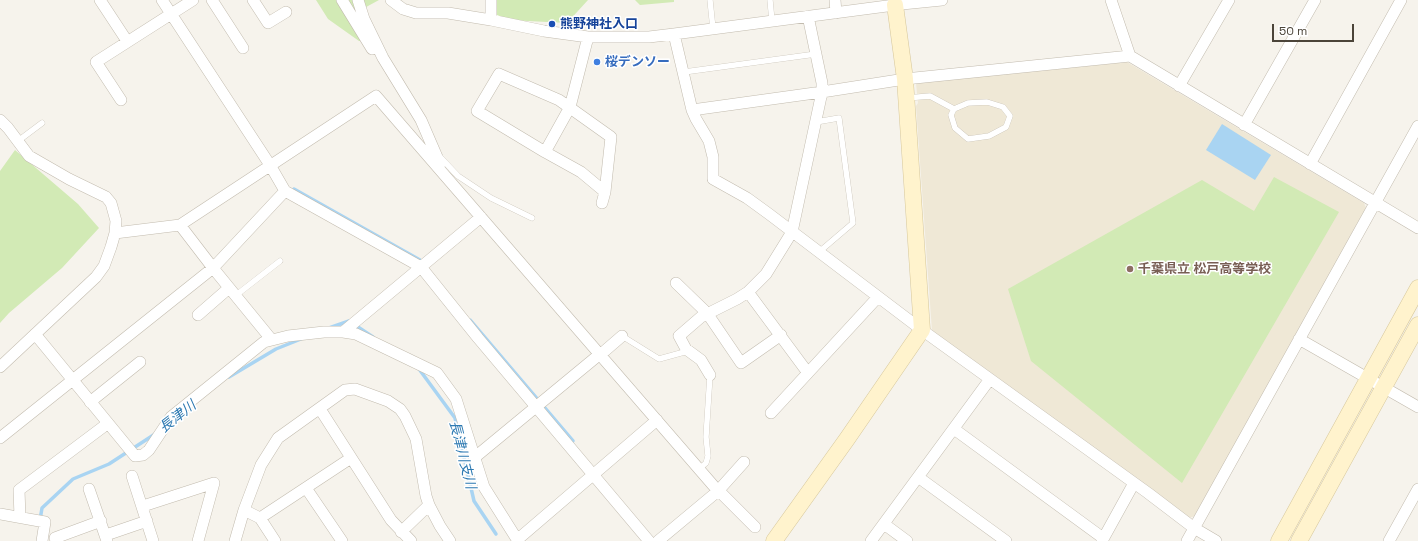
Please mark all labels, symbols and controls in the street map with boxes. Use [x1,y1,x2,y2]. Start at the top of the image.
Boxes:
place label: 熊野神社入口 [560,16,638,32]
scale bar [1274,16,1356,42]
marker: 熊野神社入口 [547,19,557,29]
text: 50 m [1279,23,1307,39]
place label: 桜デンソー [605,54,670,70]
marker: 桜デンソー [592,57,602,67]
place label: 千葉県立 松戸高等学校 [1138,261,1271,277]
marker: 千葉県立 松戸高等学校 [1125,264,1135,274]
water label: 長津川 [156,397,200,437]
water label: 長津川支川 [445,419,479,491]

